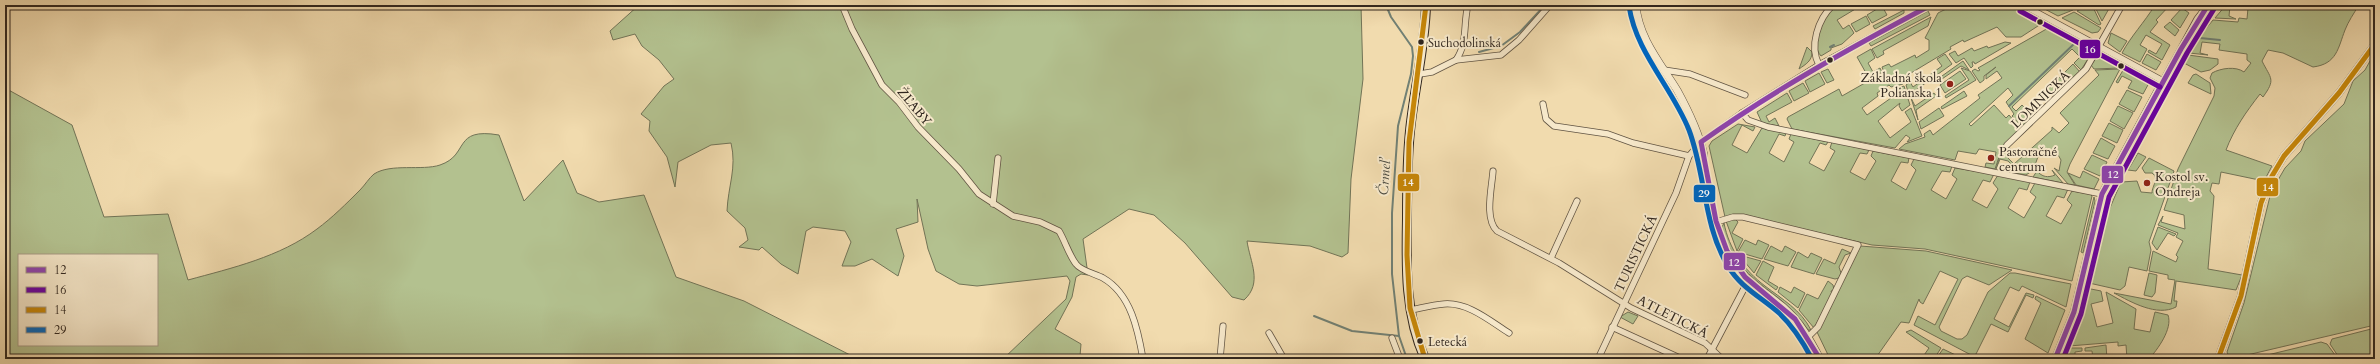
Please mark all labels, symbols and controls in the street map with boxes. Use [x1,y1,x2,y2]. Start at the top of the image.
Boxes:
unlabelled marker [2035,17,2045,27]
place label: Suchodolinská [1428,35,1502,51]
marker: Suchodolinská [1416,37,1426,47]
line badge: 16 [2079,39,2101,59]
text: 16 [2084,42,2096,57]
unlabelled marker [1825,55,1835,65]
unlabelled marker [2116,61,2126,71]
street label: LOMNICKÁ [2007,66,2075,132]
place label: Základná škola Polianska 1 [1861,69,1942,102]
marker: Základná škola Polianska 1 [1945,79,1955,89]
street label: ŽĽABY [893,84,936,130]
place label: Pastoračné centrum [1999,143,2057,176]
marker: Pastoračné centrum [1986,153,1996,163]
water label: Črmeľ [1374,156,1395,196]
line badge: 12 [2101,165,2124,184]
text: 12 [2107,167,2119,182]
place label: Kostol sv. Ondreja [2155,168,2208,201]
line badge: 14 [1397,173,1420,192]
text: 14 [1402,175,1414,190]
line badge: 14 [2256,177,2279,197]
marker: Kostol sv. Ondreja [2142,178,2152,188]
text: 14 [2262,180,2274,195]
line badge: 29 [1693,184,1716,203]
text: 29 [1698,186,1710,201]
street label: TURISTICKÁ [1610,211,1662,295]
line badge: 12 [1723,252,1746,271]
legend [18,254,158,346]
text: 12 [1728,255,1740,270]
text: 12 [54,262,66,278]
text: 16 [54,282,66,298]
street label: ATLETICKÁ [1634,291,1712,343]
text: 14 [54,302,66,318]
text: 29 [54,322,66,338]
place label: Letecká [1428,334,1468,350]
marker: Letecká [1415,336,1425,346]

